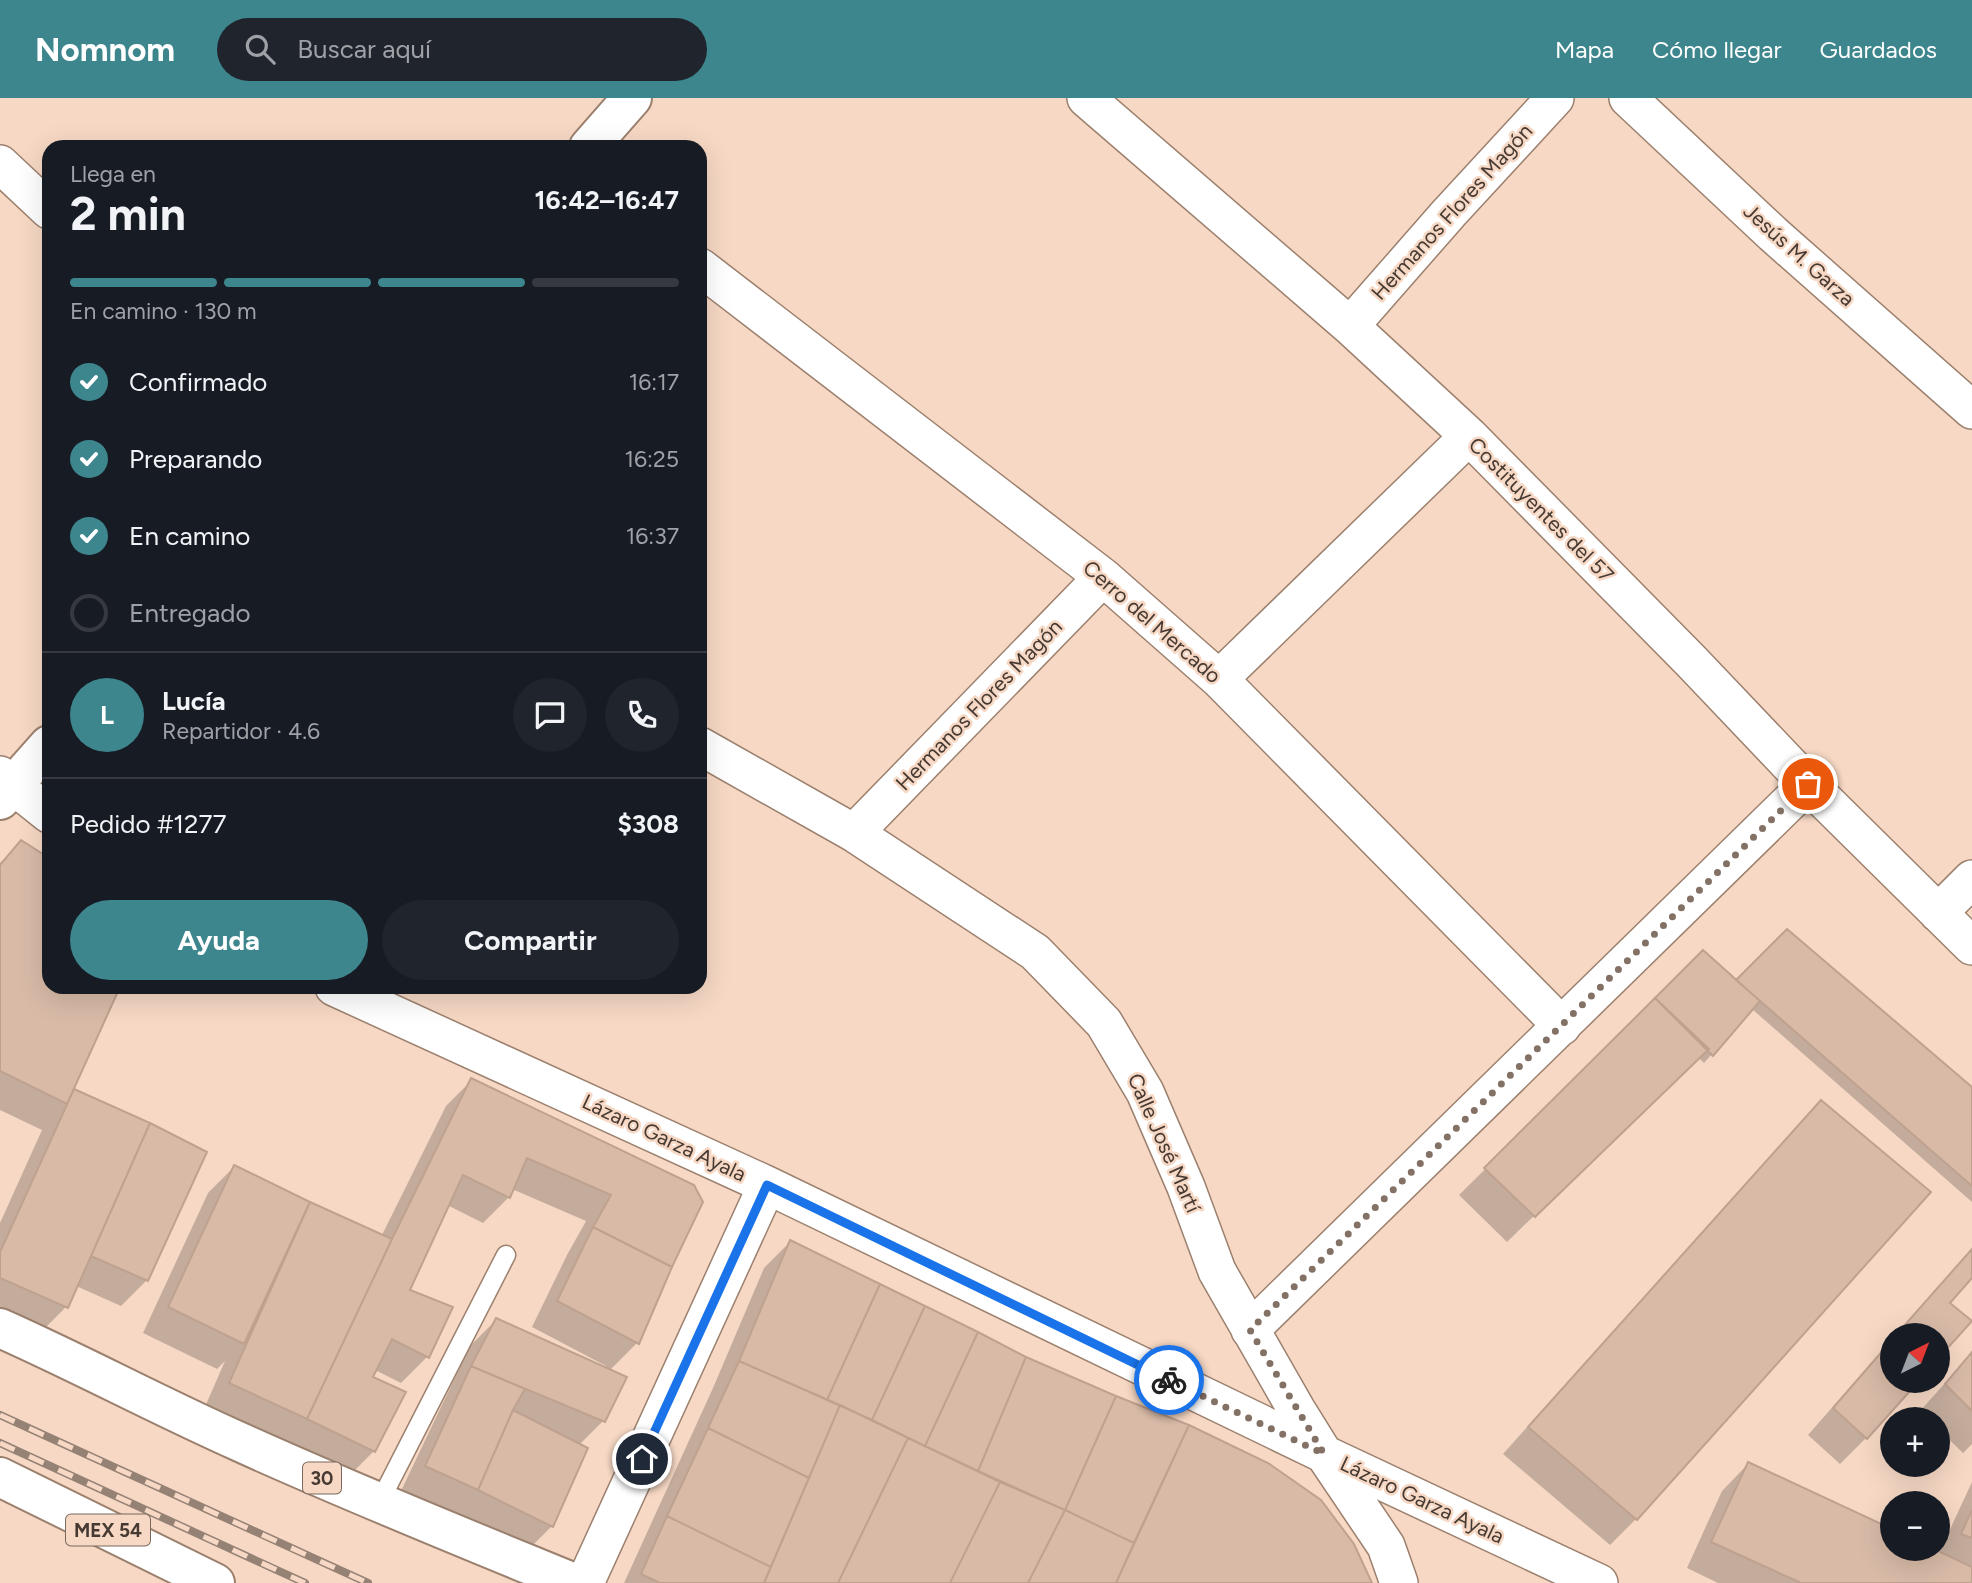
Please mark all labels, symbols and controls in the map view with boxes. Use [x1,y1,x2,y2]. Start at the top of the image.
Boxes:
search box [217,18,707,81]
text: Nomnom [35,30,175,69]
icon: search [241,30,279,68]
text: Buscar aquí [297,33,431,65]
text: Mapa [1555,35,1614,64]
text: Cómo llegar [1652,35,1782,64]
text: Guardados [1820,35,1937,64]
street label: Hermanos Flores Magón [1366,118,1537,305]
text: Llega en [70,160,156,188]
text: 16:42–16:47 [535,184,679,216]
text: 2 min [70,186,186,242]
street label: Jesús M. Garza [1739,198,1860,311]
text: En camino · 130 m [70,297,257,325]
icon: check [70,363,108,401]
text: Confirmado [129,366,267,398]
text: 16:17 [629,368,679,396]
street label: Costituyentes del 57 [1464,432,1619,587]
icon: check [70,440,108,478]
text: Preparando [129,443,262,475]
text: 16:25 [625,445,679,473]
icon: check [70,517,108,555]
text: En camino [129,520,250,552]
text: 16:37 [626,522,679,550]
street label: Cerro del Mercado [1078,555,1226,688]
text: Entregado [129,597,251,629]
street label: Hermanos Flores Magón [890,614,1067,795]
button: chat [513,678,587,752]
button: phone [605,678,679,752]
text: Lucía [162,685,226,717]
text: L [100,699,114,731]
text: Repartidor · 4.6 [162,717,320,745]
pin [1778,754,1838,814]
icon: bag [1789,765,1827,803]
text: Pedido #1277 [70,808,227,840]
text: $308 [617,808,679,840]
button: Ayuda [70,900,368,980]
button: Compartir [382,900,679,980]
street label: Calle José Martí [1123,1069,1207,1217]
street label: Lázaro Garza Ayala [578,1089,750,1186]
north arrow [1880,1323,1950,1393]
map controls [1880,1323,1950,1561]
courier [1134,1345,1204,1415]
icon: bike [1150,1361,1188,1399]
button: + [1880,1407,1950,1477]
pin [612,1429,672,1489]
icon: home [623,1440,661,1478]
street label: Lázaro Garza Ayala [1336,1451,1508,1548]
road number: 30 [303,1462,341,1494]
button: − [1880,1491,1950,1561]
road number: MEX 54 [66,1514,150,1546]

